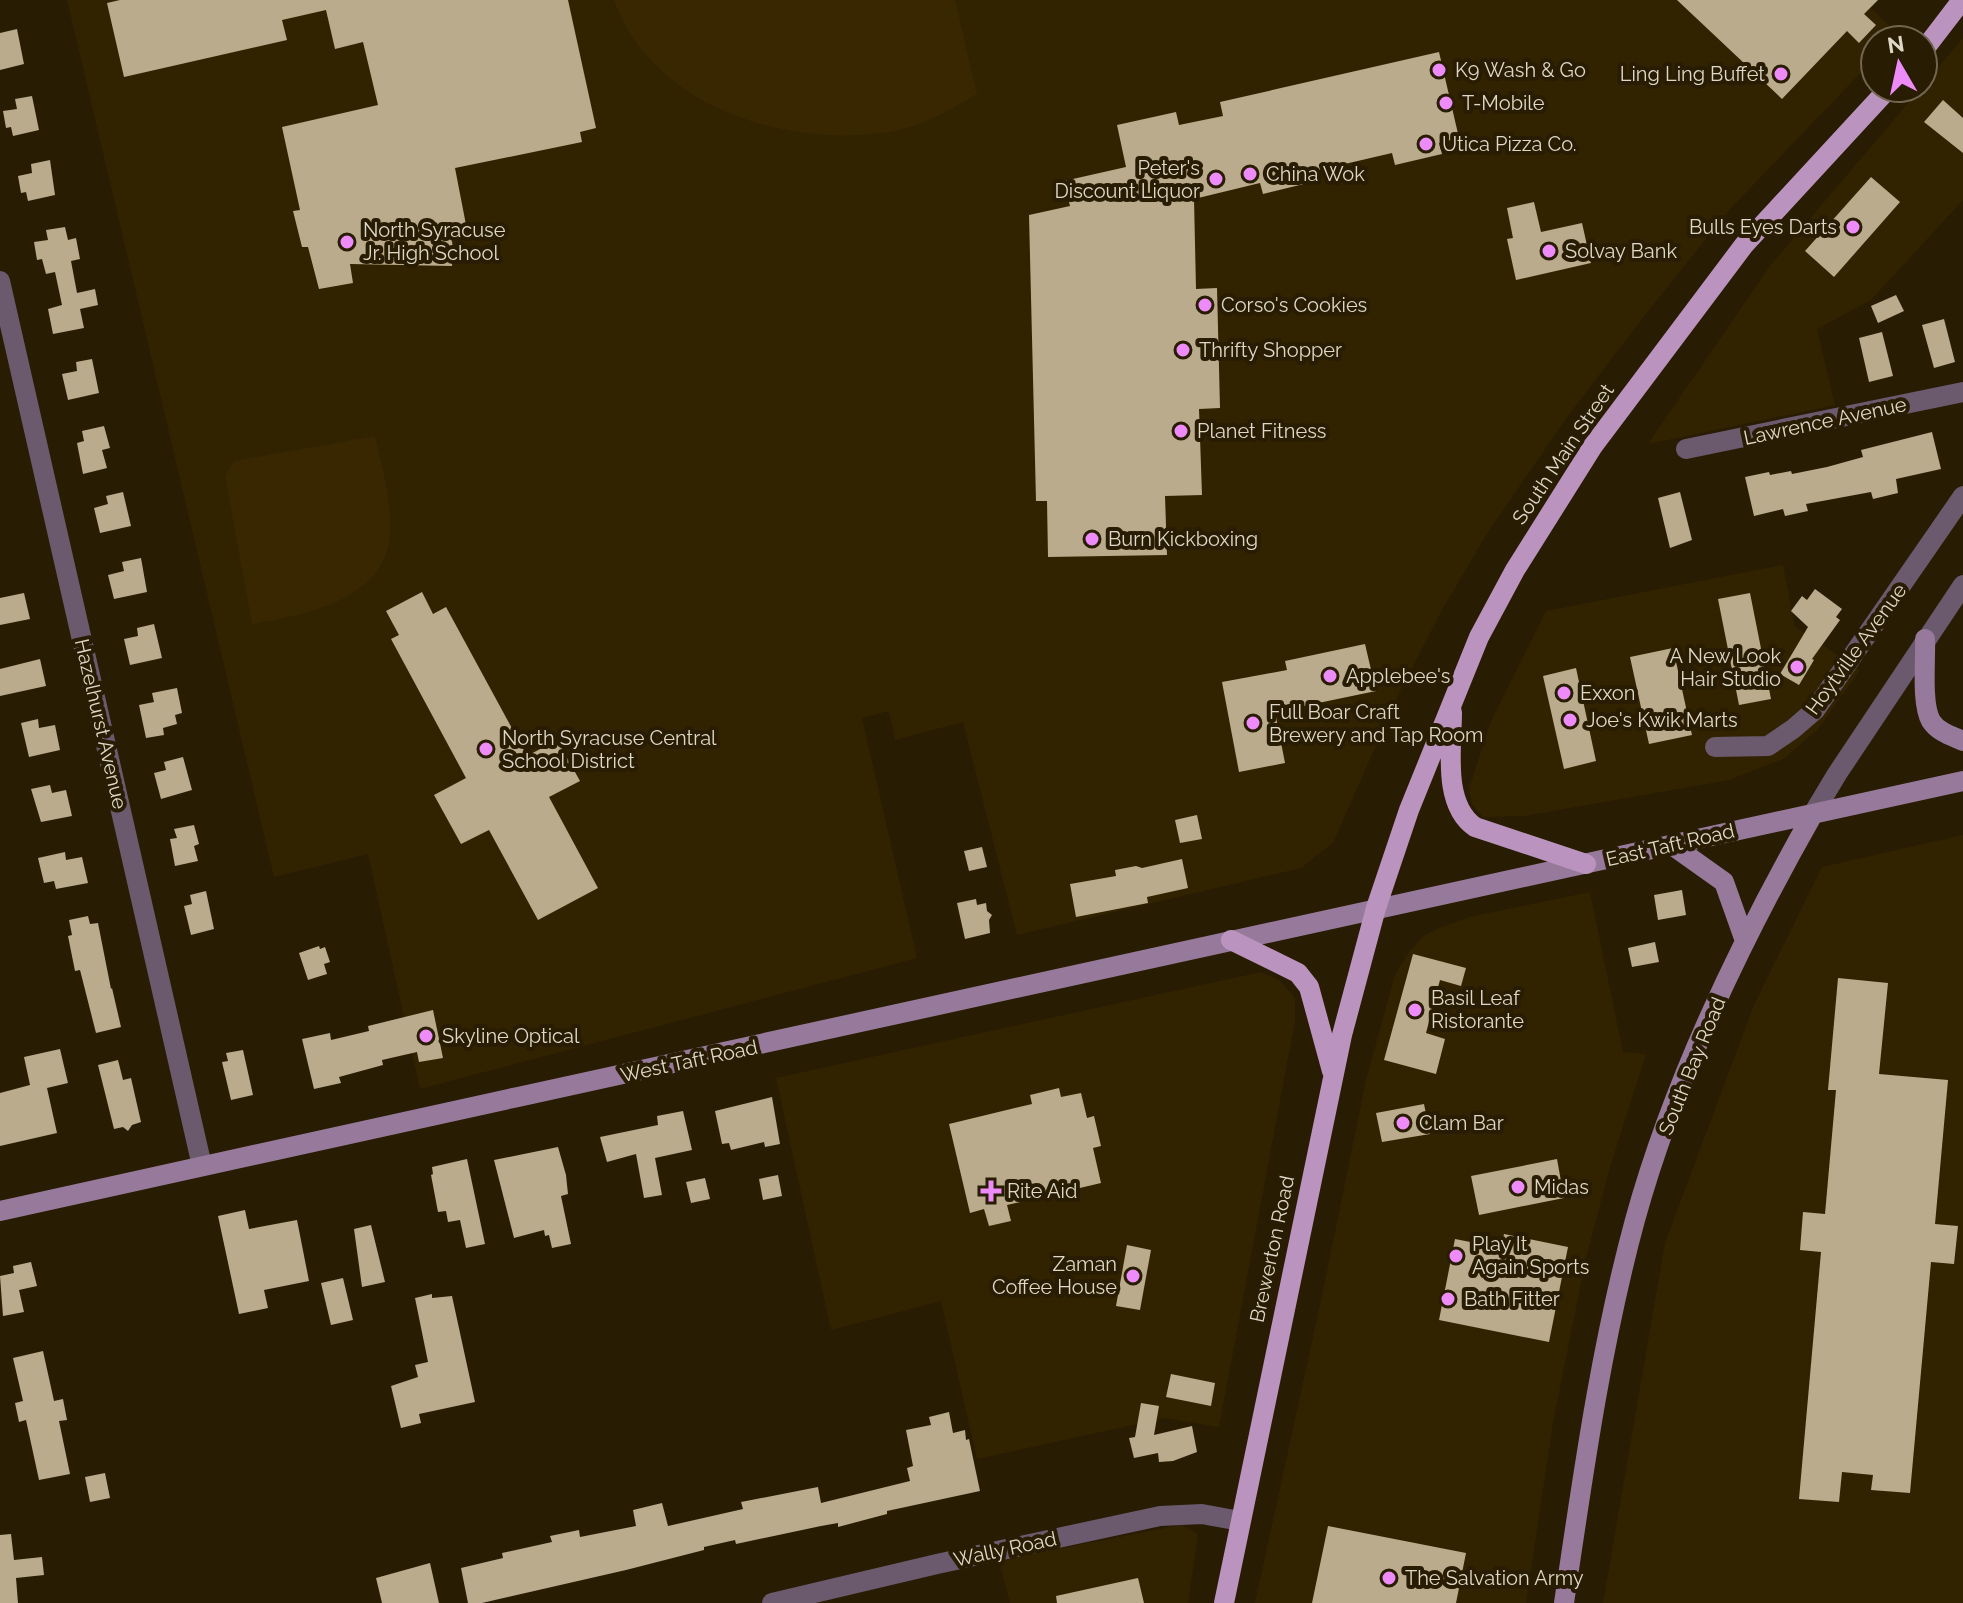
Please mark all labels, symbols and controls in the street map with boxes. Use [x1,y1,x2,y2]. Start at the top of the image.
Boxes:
north arrow [1859,24,1939,104]
text: N [1886,30,1906,58]
place label: K9 Wash & Go [1455,58,1586,82]
marker: K9 Wash & Go [1430,61,1448,79]
place label: Ling Ling Buffet [1620,62,1765,86]
marker: Ling Ling Buffet [1772,65,1790,83]
place label: T-Mobile [1462,91,1545,115]
marker: T-Mobile [1437,94,1455,112]
place label: Utica Pizza Co. [1442,132,1577,156]
marker: Utica Pizza Co. [1417,135,1435,153]
place label: Peter's Discount Liquor [1055,156,1200,203]
place label: China Wok [1266,162,1365,186]
marker: China Wok [1241,165,1259,183]
marker: Peter's Discount Liquor [1207,170,1225,188]
place label: Bulls Eyes Darts [1689,215,1837,239]
place label: North Syracuse Jr. High School [363,218,506,265]
marker: Bulls Eyes Darts [1844,218,1862,236]
marker: North Syracuse Jr. High School [338,233,356,251]
place label: Solvay Bank [1565,239,1677,263]
marker: Solvay Bank [1540,242,1558,260]
place label: Corso's Cookies [1221,293,1367,317]
marker: Corso's Cookies [1196,296,1214,314]
place label: Thrifty Shopper [1199,338,1342,362]
marker: Thrifty Shopper [1174,341,1192,359]
street label: South Main Street [1507,379,1619,529]
street label: Lawrence Avenue [1741,392,1909,450]
place label: Planet Fitness [1197,419,1326,443]
marker: Planet Fitness [1172,422,1190,440]
place label: Burn Kickboxing [1108,527,1258,551]
marker: Burn Kickboxing [1083,530,1101,548]
street label: Hoytville Avenue [1800,579,1912,719]
street label: Hazelhurst Avenue [70,637,132,812]
place label: A New Look Hair Studio [1670,644,1781,691]
marker: A New Look Hair Studio [1788,658,1806,676]
place label: Applebee's [1346,664,1450,688]
marker: Applebee's [1321,667,1339,685]
place label: Exxon [1580,681,1635,705]
marker: Exxon [1555,684,1573,702]
place label: Full Boar Craft Brewery and Tap Room [1269,700,1483,747]
place label: Joe's Kwik Marts [1586,708,1738,732]
marker: Joe's Kwik Marts [1561,711,1579,729]
marker: Full Boar Craft Brewery and Tap Room [1244,714,1262,732]
place label: North Syracuse Central School District [502,726,717,773]
marker: North Syracuse Central School District [477,740,495,758]
street label: East Taft Road [1603,819,1737,871]
place label: Basil Leaf Ristorante [1431,986,1524,1033]
street label: South Bay Road [1653,994,1731,1138]
marker: Basil Leaf Ristorante [1406,1001,1424,1019]
place label: Skyline Optical [442,1024,580,1048]
marker: Skyline Optical [417,1027,435,1045]
street label: West Taft Road [618,1035,760,1087]
place label: Clam Bar [1419,1111,1504,1135]
marker: Clam Bar [1394,1114,1412,1132]
street label: Brewerton Road [1245,1173,1299,1325]
place label: Midas [1534,1175,1589,1199]
marker: Midas [1509,1178,1527,1196]
place label: Rite Aid [1007,1179,1077,1203]
marker: Rite Aid [982,1182,1000,1200]
place label: Play It Again Sports [1472,1232,1589,1279]
marker: Play It Again Sports [1447,1247,1465,1265]
place label: Zaman Coffee House [992,1252,1117,1299]
marker: Zaman Coffee House [1124,1267,1142,1285]
place label: Bath Fitter [1464,1287,1560,1311]
marker: Bath Fitter [1439,1290,1457,1308]
street label: Wally Road [951,1526,1059,1572]
place label: The Salvation Army [1405,1566,1584,1590]
marker: The Salvation Army [1380,1569,1398,1587]

